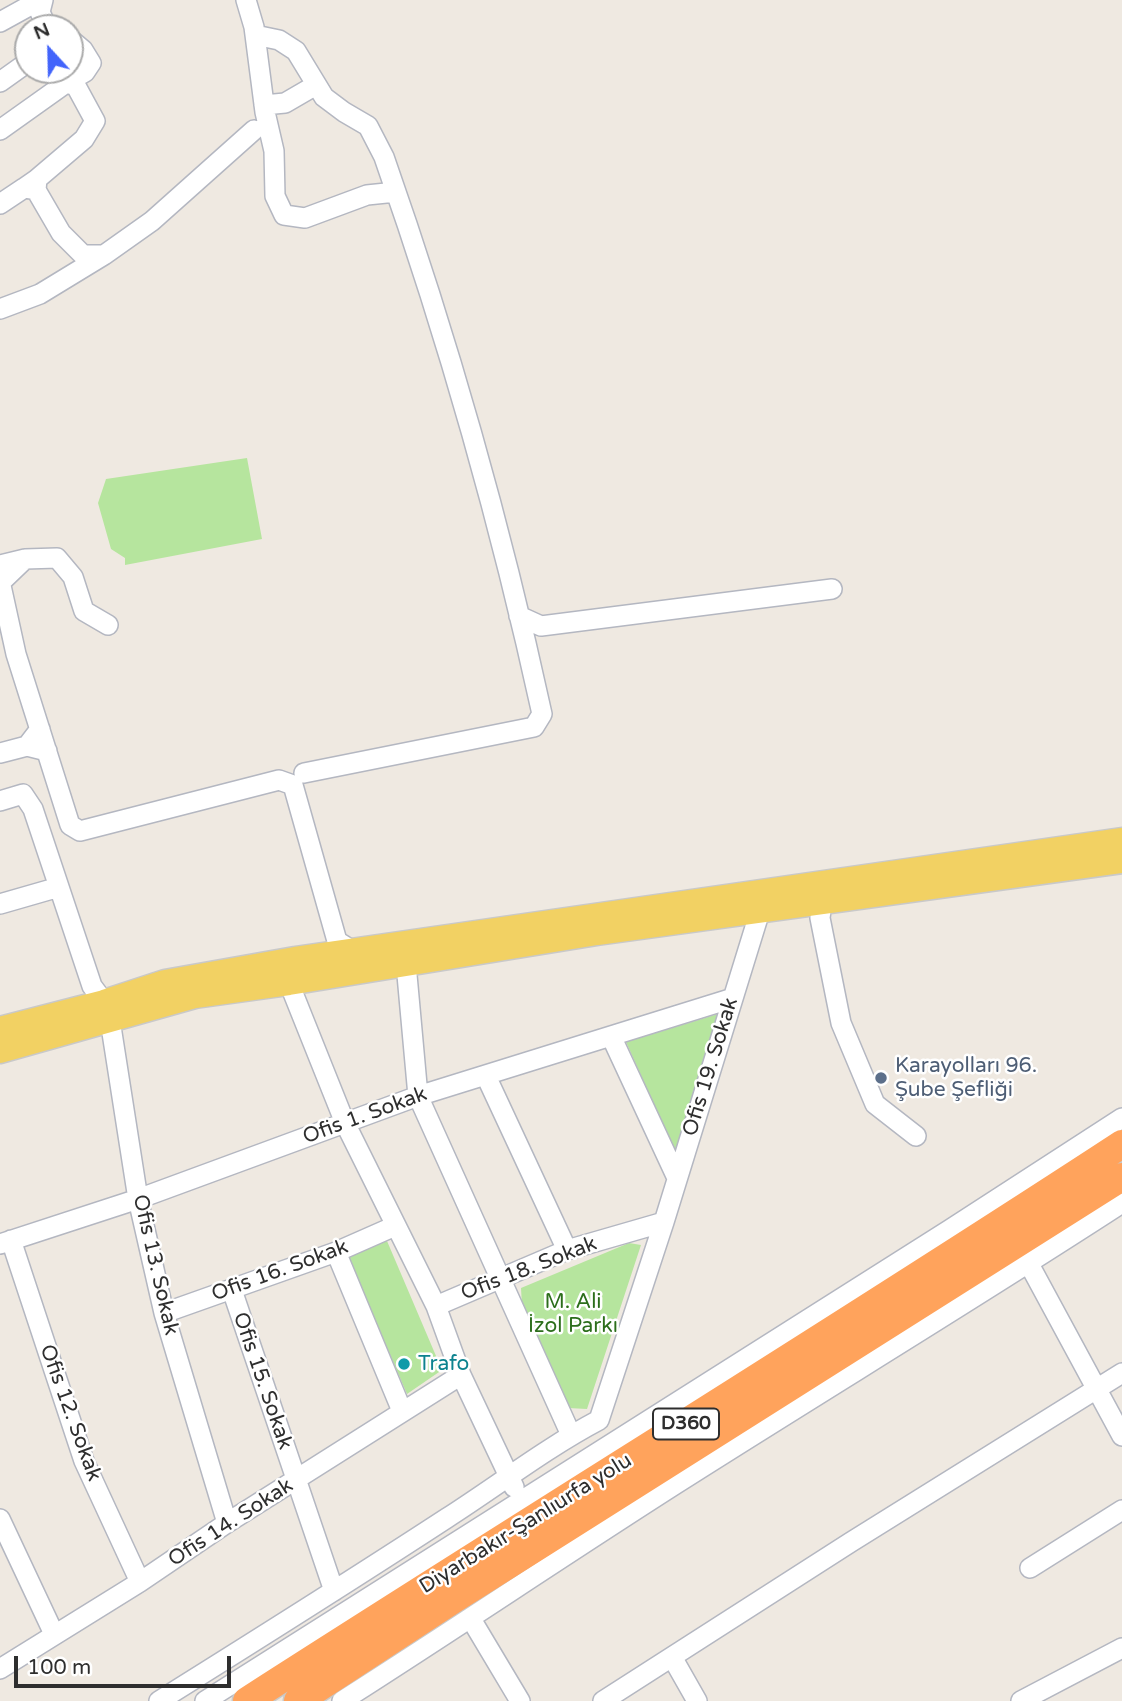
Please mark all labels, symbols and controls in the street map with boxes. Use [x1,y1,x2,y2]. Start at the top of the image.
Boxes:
north arrow [14,14,84,84]
text: N [31,18,53,44]
street label: Ofis 19. Sokak [678,995,744,1139]
place label: Karayolları 96. Şube Şefliği [895,1053,1037,1103]
marker: Karayolları 96. Şube Şefliği [873,1070,889,1086]
street label: Ofis 1. Sokak [299,1082,431,1150]
street label: Ofis 13. Sokak [127,1192,183,1338]
street label: Ofis 18. Sokak [458,1232,600,1306]
street label: Ofis 16. Sokak [208,1235,352,1307]
park label: M. Ali İzol Parkı [528,1289,618,1339]
street label: Ofis 15. Sokak [227,1309,297,1453]
street label: Ofis 12. Sokak [34,1341,106,1485]
place label: Trafo [418,1351,469,1377]
marker: Trafo [396,1356,412,1372]
road number: D360 [653,1408,719,1440]
street label: Diyarbakır-Şanlıurfa yolu [415,1448,637,1600]
street label: Ofis 14. Sokak [164,1473,298,1573]
scale bar [18,1642,234,1686]
text: 100 m [27,1655,91,1680]

